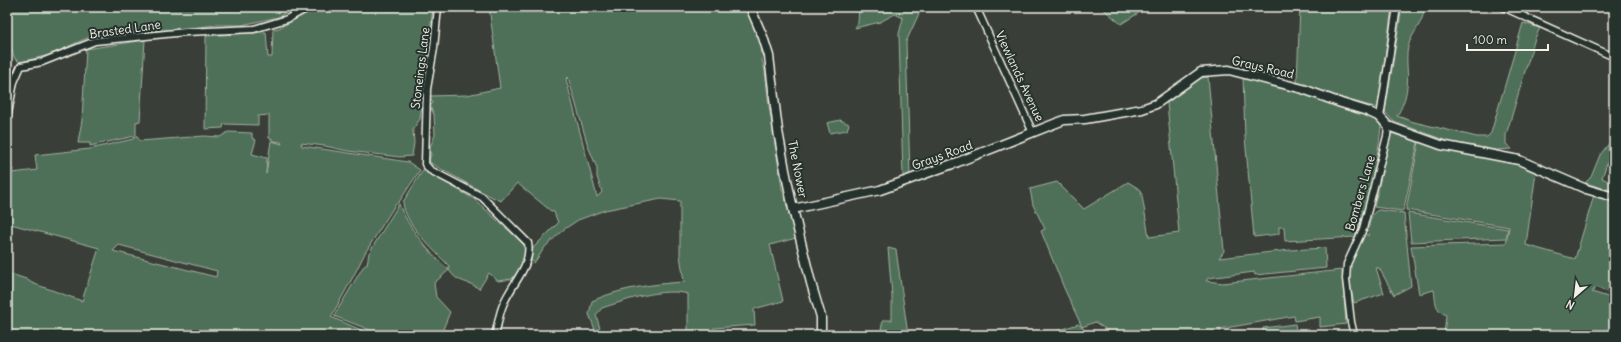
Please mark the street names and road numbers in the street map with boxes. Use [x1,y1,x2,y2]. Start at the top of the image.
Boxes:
street label: Brasted Lane [88,17,162,41]
street label: Stoneings Lane [408,26,432,110]
street label: Viewlands Avenue [992,28,1048,124]
street label: Grays Road [1230,53,1296,81]
street label: Grays Road [910,137,974,173]
street label: The Nower [785,139,811,199]
street label: Bombers Lane [1342,153,1378,233]

